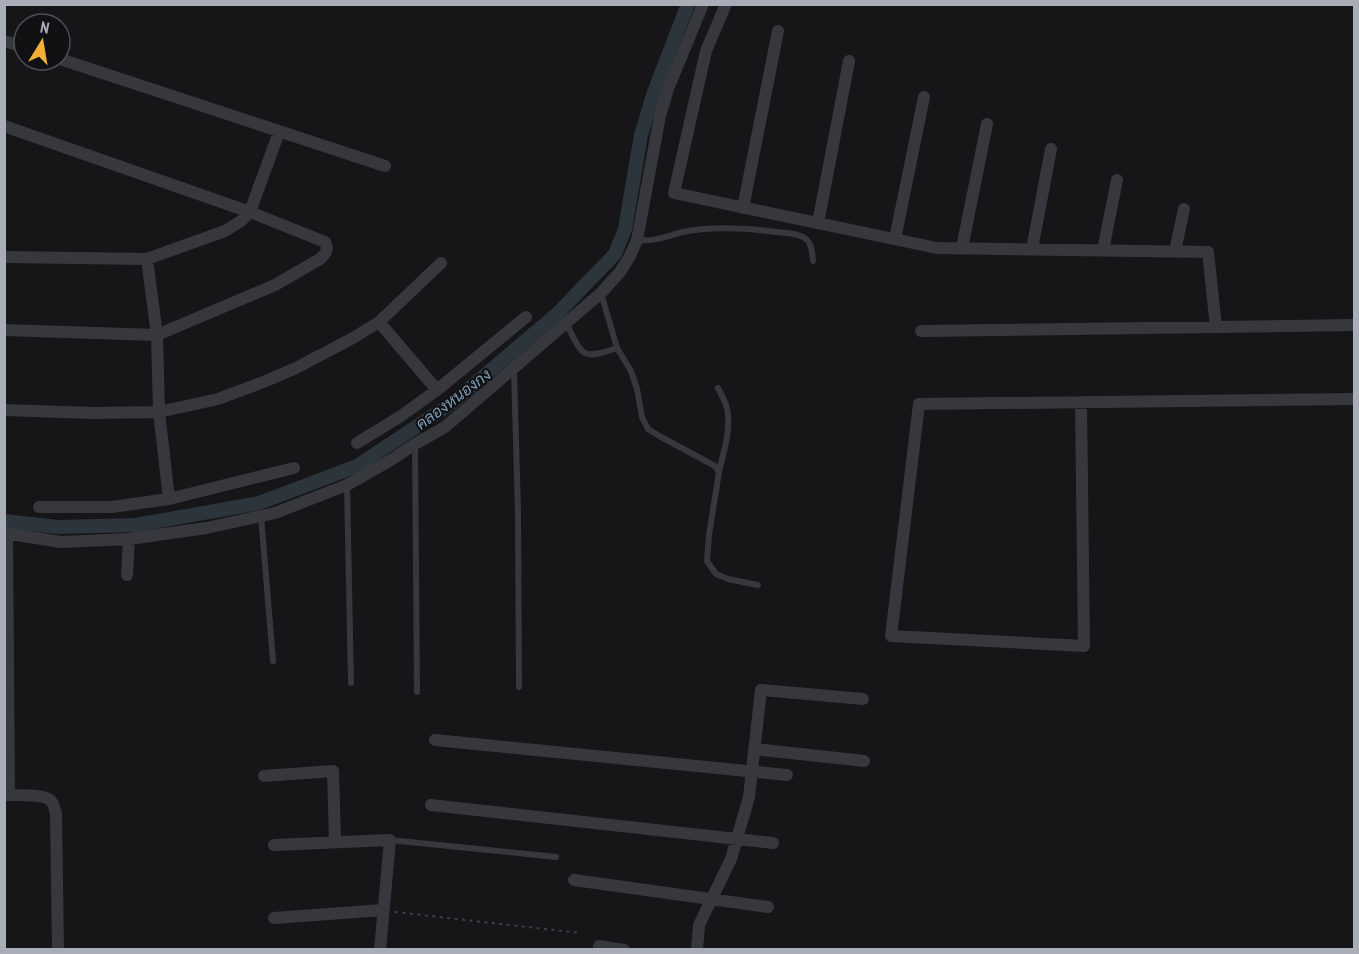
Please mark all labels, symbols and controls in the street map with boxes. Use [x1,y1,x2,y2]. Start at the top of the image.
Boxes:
north arrow [12,12,72,72]
text: N [39,17,51,38]
water label: คลองหนองกง [411,364,495,434]

